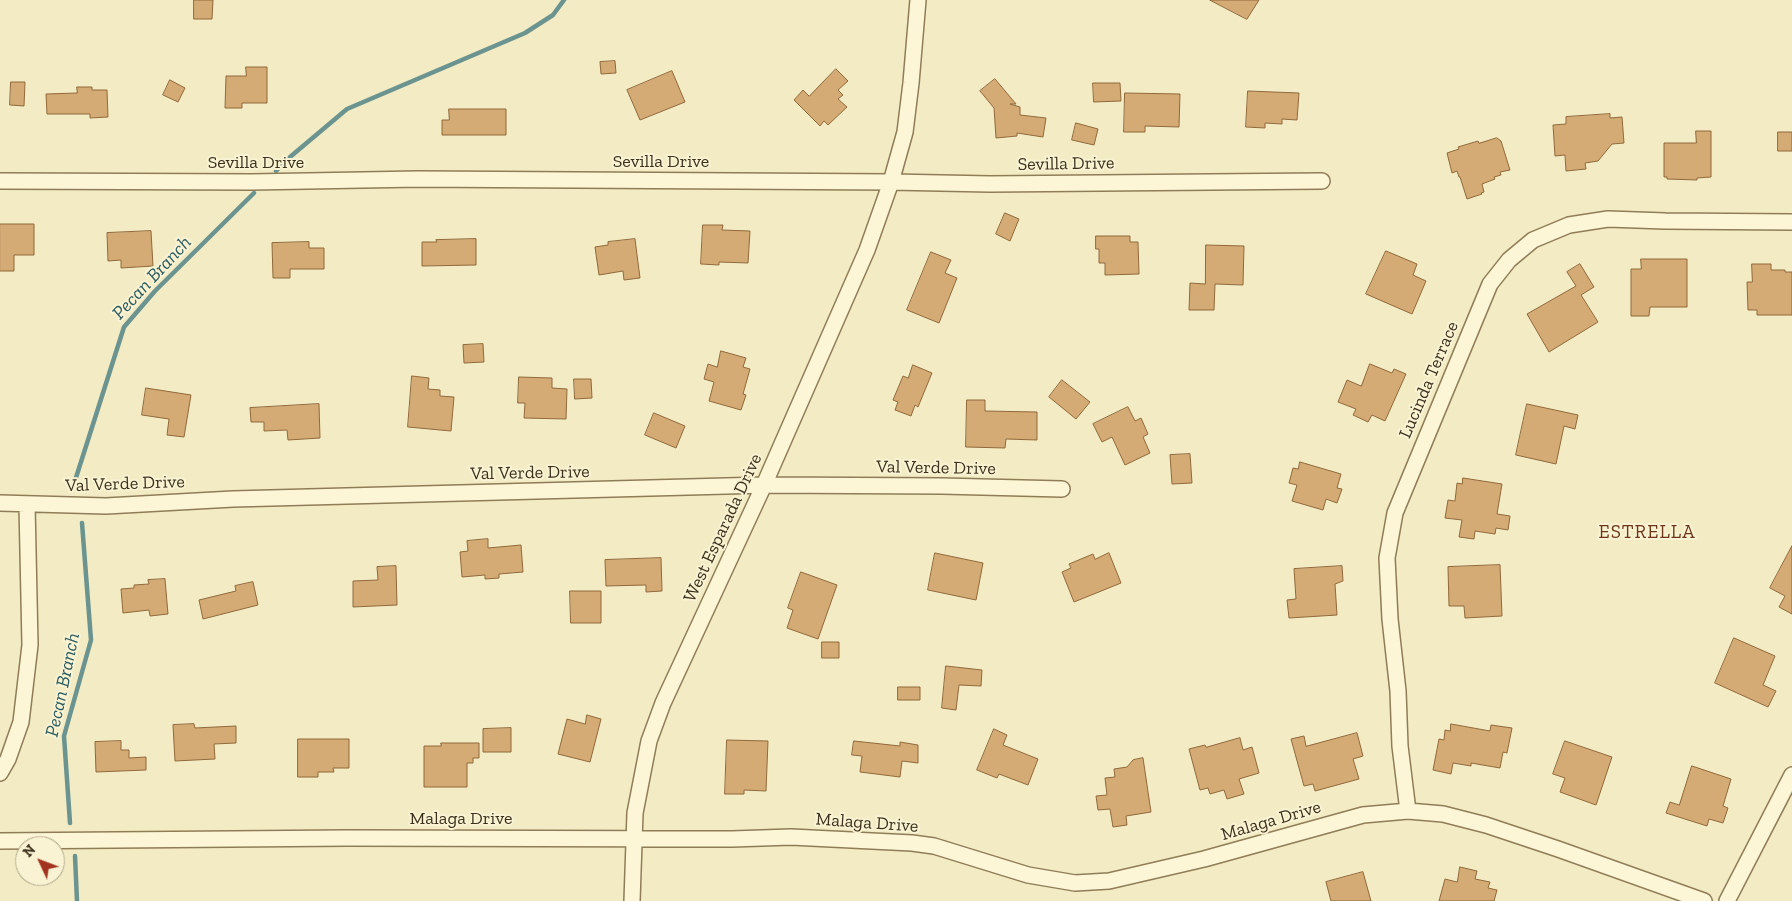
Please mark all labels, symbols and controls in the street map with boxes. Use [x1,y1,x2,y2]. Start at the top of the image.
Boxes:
street label: Sevilla Drive [613,151,709,173]
street label: Sevilla Drive [208,152,304,174]
street label: Sevilla Drive [1017,152,1115,176]
water label: Pecan Branch [108,232,196,324]
street label: Lucinda Terrace [1395,318,1463,442]
street label: West Esparada Drive [679,450,767,606]
street label: Val Verde Drive [876,456,996,480]
street label: Val Verde Drive [470,461,590,485]
street label: Val Verde Drive [65,471,185,497]
district label: ESTRELLA [1598,522,1696,544]
water label: Pecan Branch [41,631,85,739]
street label: Malaga Drive [1219,796,1323,846]
street label: Malaga Drive [410,808,512,830]
street label: Malaga Drive [815,809,919,837]
north arrow [15,836,65,886]
text: N [20,841,39,861]

